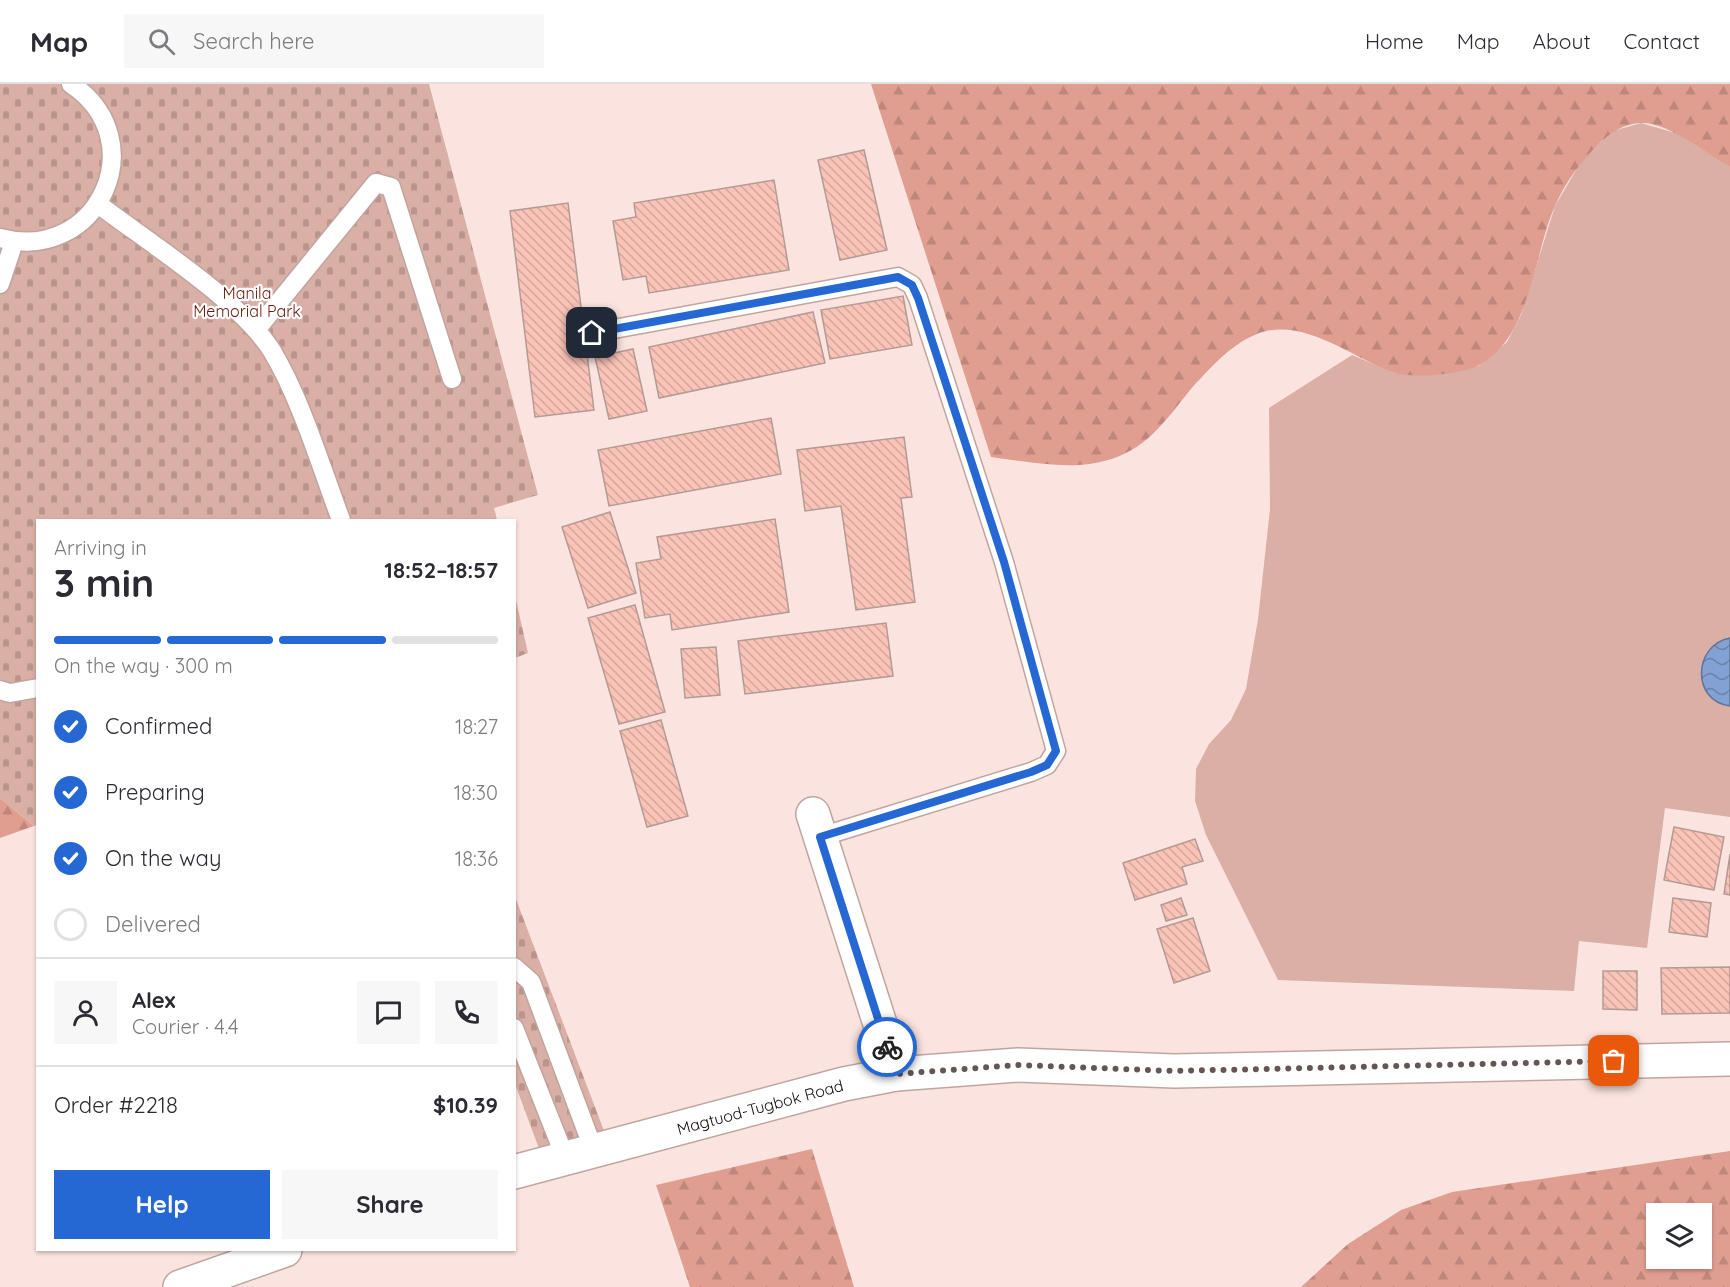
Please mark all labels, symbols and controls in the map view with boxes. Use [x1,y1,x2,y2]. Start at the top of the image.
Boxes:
search box [124,14,544,68]
text: Map [30,24,88,59]
icon: search [145,25,178,58]
text: Search here [193,27,315,55]
text: Home [1365,28,1424,54]
text: Map [1457,28,1500,54]
text: About [1533,28,1591,54]
text: Contact [1624,28,1700,54]
park label: Manila Memorial Park [193,283,301,321]
pin [566,307,617,358]
icon: home [575,316,608,349]
text: Arriving in [54,535,147,560]
text: 18:52–18:57 [384,556,498,584]
text: 3 min [54,558,154,607]
text: On the way · 300 m [54,653,233,678]
icon: check [54,710,87,743]
text: Confirmed [105,712,212,740]
text: 18:27 [455,714,498,739]
icon: check [54,776,87,809]
text: Preparing [105,778,205,806]
text: 18:30 [454,780,498,805]
icon: check [54,842,87,875]
text: On the way [105,844,221,872]
text: 18:36 [455,846,498,871]
text: Delivered [105,910,201,938]
button: person [54,981,117,1044]
button: chat [357,981,420,1044]
button: phone [435,981,498,1044]
text: Alex [132,986,175,1014]
text: Courier · 4.4 [132,1014,238,1039]
courier [857,1017,917,1077]
icon: bike [871,1031,904,1064]
pin [1588,1035,1639,1086]
icon: bag [1597,1044,1630,1077]
street label: Magtuod-Tugbok Road [674,1075,846,1139]
text: Order #2218 [54,1091,178,1119]
text: $10.39 [433,1091,498,1119]
button: Help [54,1170,270,1239]
button: Share [282,1170,498,1239]
map controls [1646,1203,1712,1269]
button: layers [1646,1203,1712,1269]

